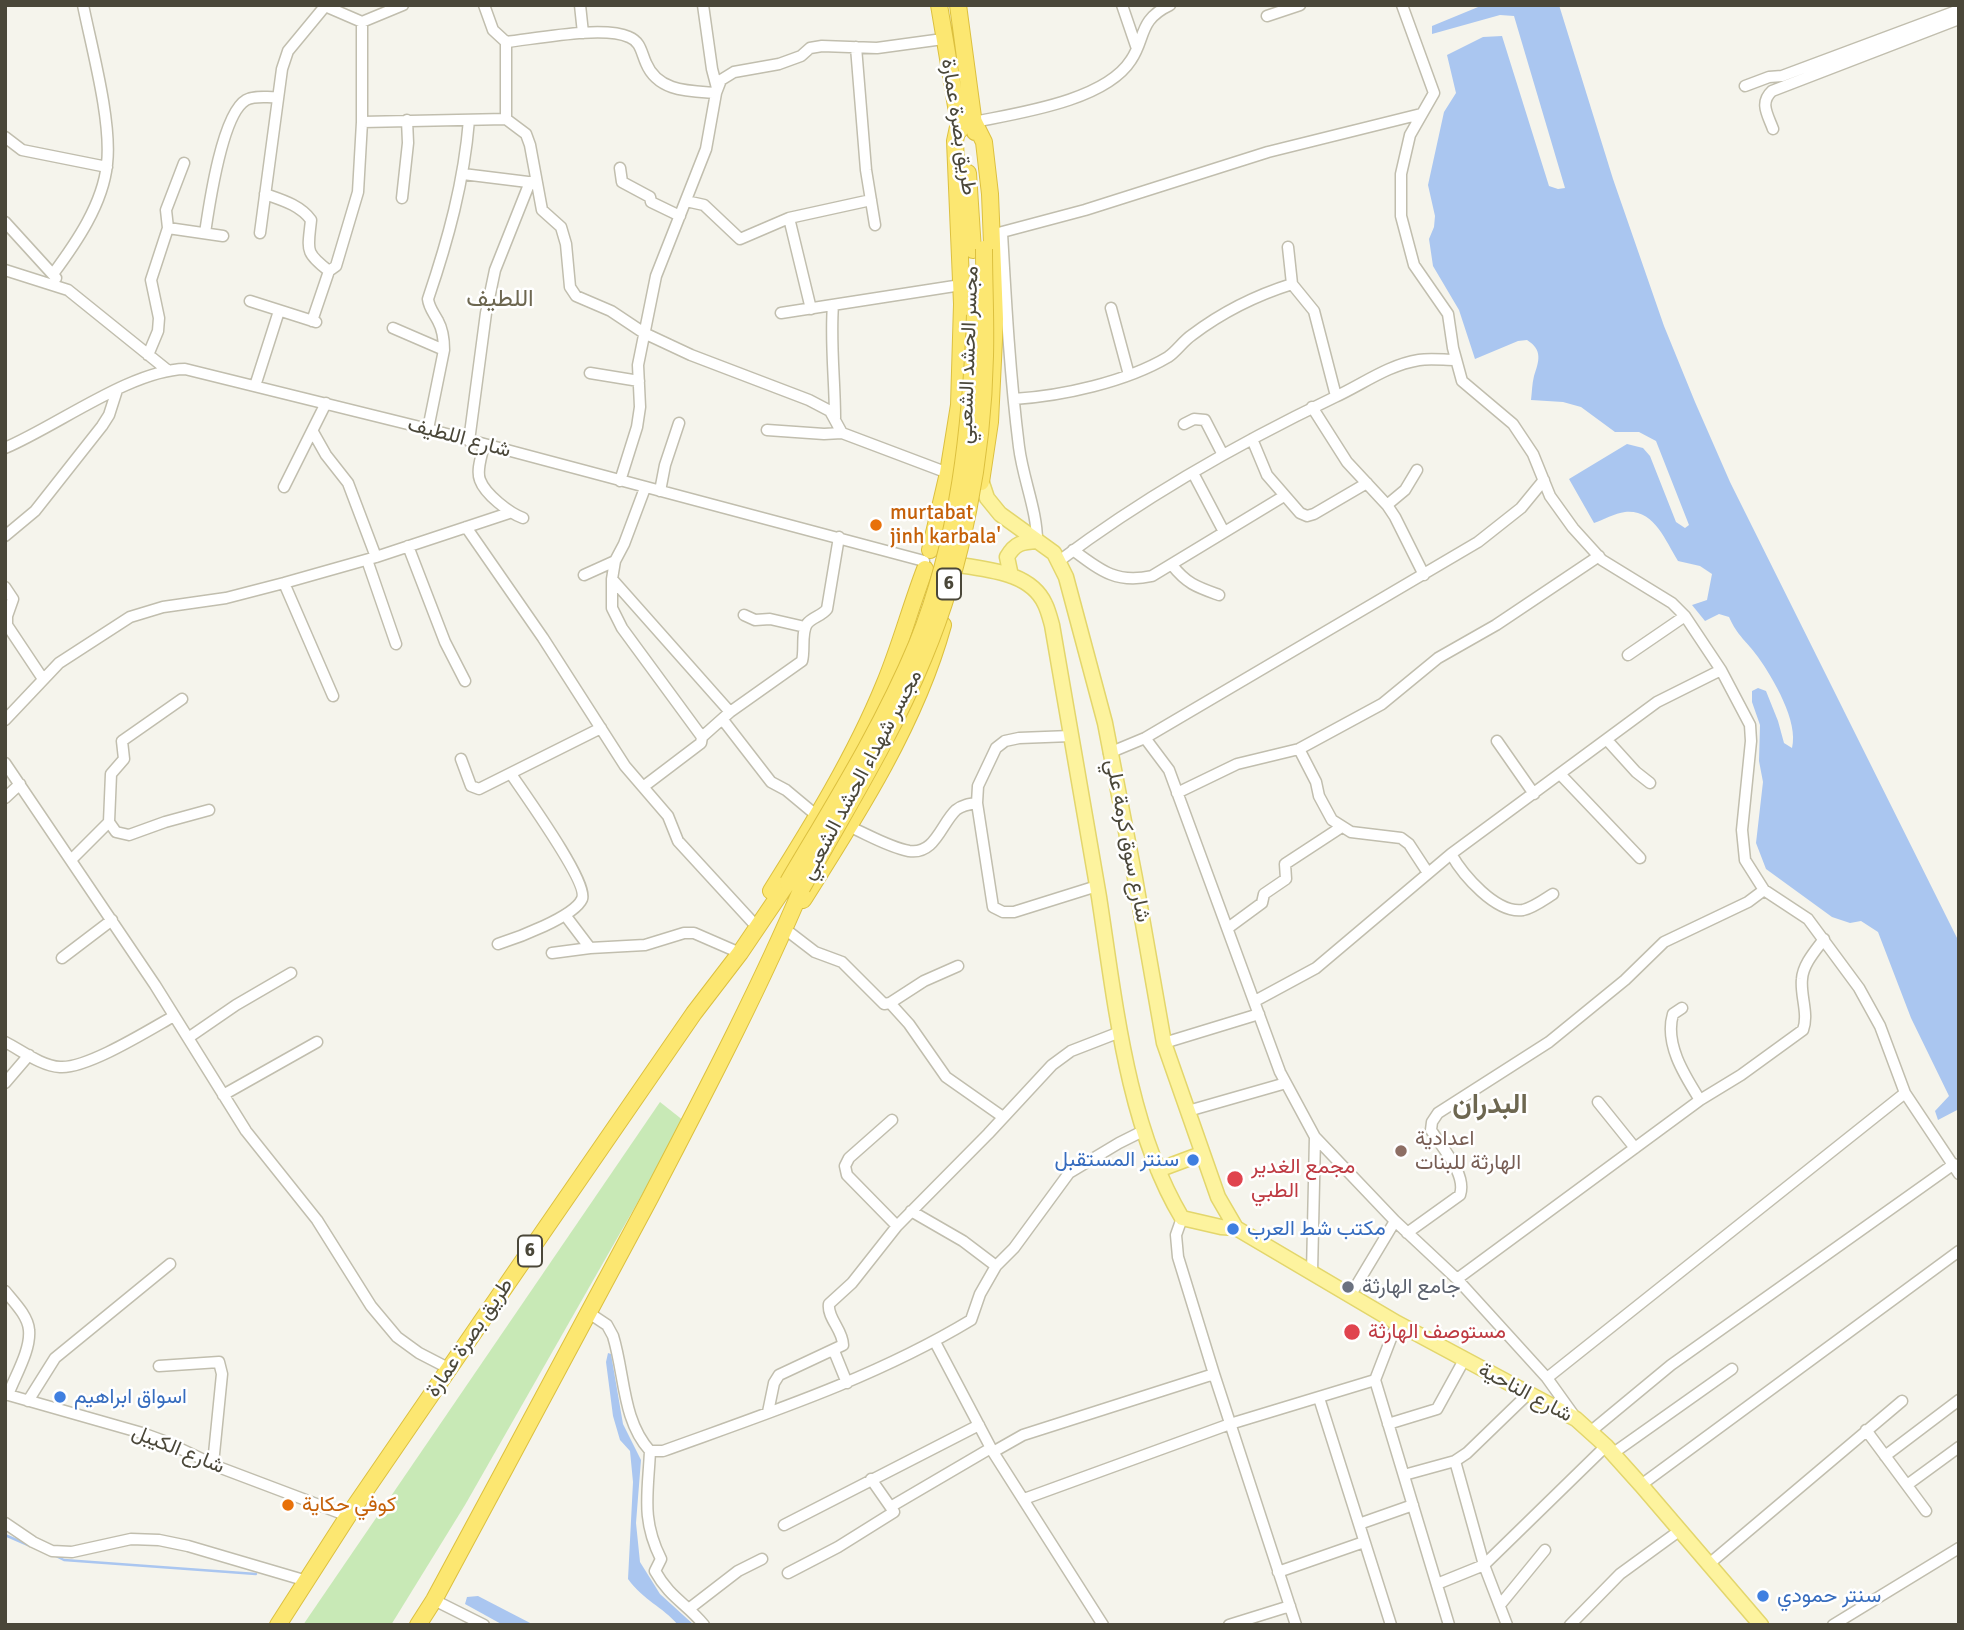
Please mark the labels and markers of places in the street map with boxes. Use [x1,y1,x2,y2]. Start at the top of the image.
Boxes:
place label: murtabat jinh karbala' [890,500,1001,550]
marker: murtabat jinh karbala' [868,517,884,533]
place label: اعدادية الهارثة للبنات [1415,1126,1521,1176]
marker: اعدادية الهارثة للبنات [1393,1143,1409,1159]
place label: سنتر المستقبل [1055,1147,1179,1173]
marker: سنتر المستقبل [1185,1152,1201,1168]
place label: مجمع الغدير الطبي [1251,1154,1355,1204]
marker: مجمع الغدير الطبي [1225,1169,1245,1189]
place label: مكتب شط العرب [1247,1216,1386,1242]
marker: مكتب شط العرب [1225,1221,1241,1237]
place label: جامع الهارثة [1362,1274,1460,1300]
marker: جامع الهارثة [1340,1279,1356,1295]
place label: مستوصف الهارثة [1368,1319,1506,1345]
marker: مستوصف الهارثة [1342,1322,1362,1342]
place label: اسواق ابراهيم [74,1384,187,1410]
marker: اسواق ابراهيم [52,1389,68,1405]
place label: كوفي حكاية [302,1492,396,1518]
marker: كوفي حكاية [280,1497,296,1513]
place label: سنتر حمودي [1777,1583,1881,1609]
marker: سنتر حمودي [1755,1588,1771,1604]

